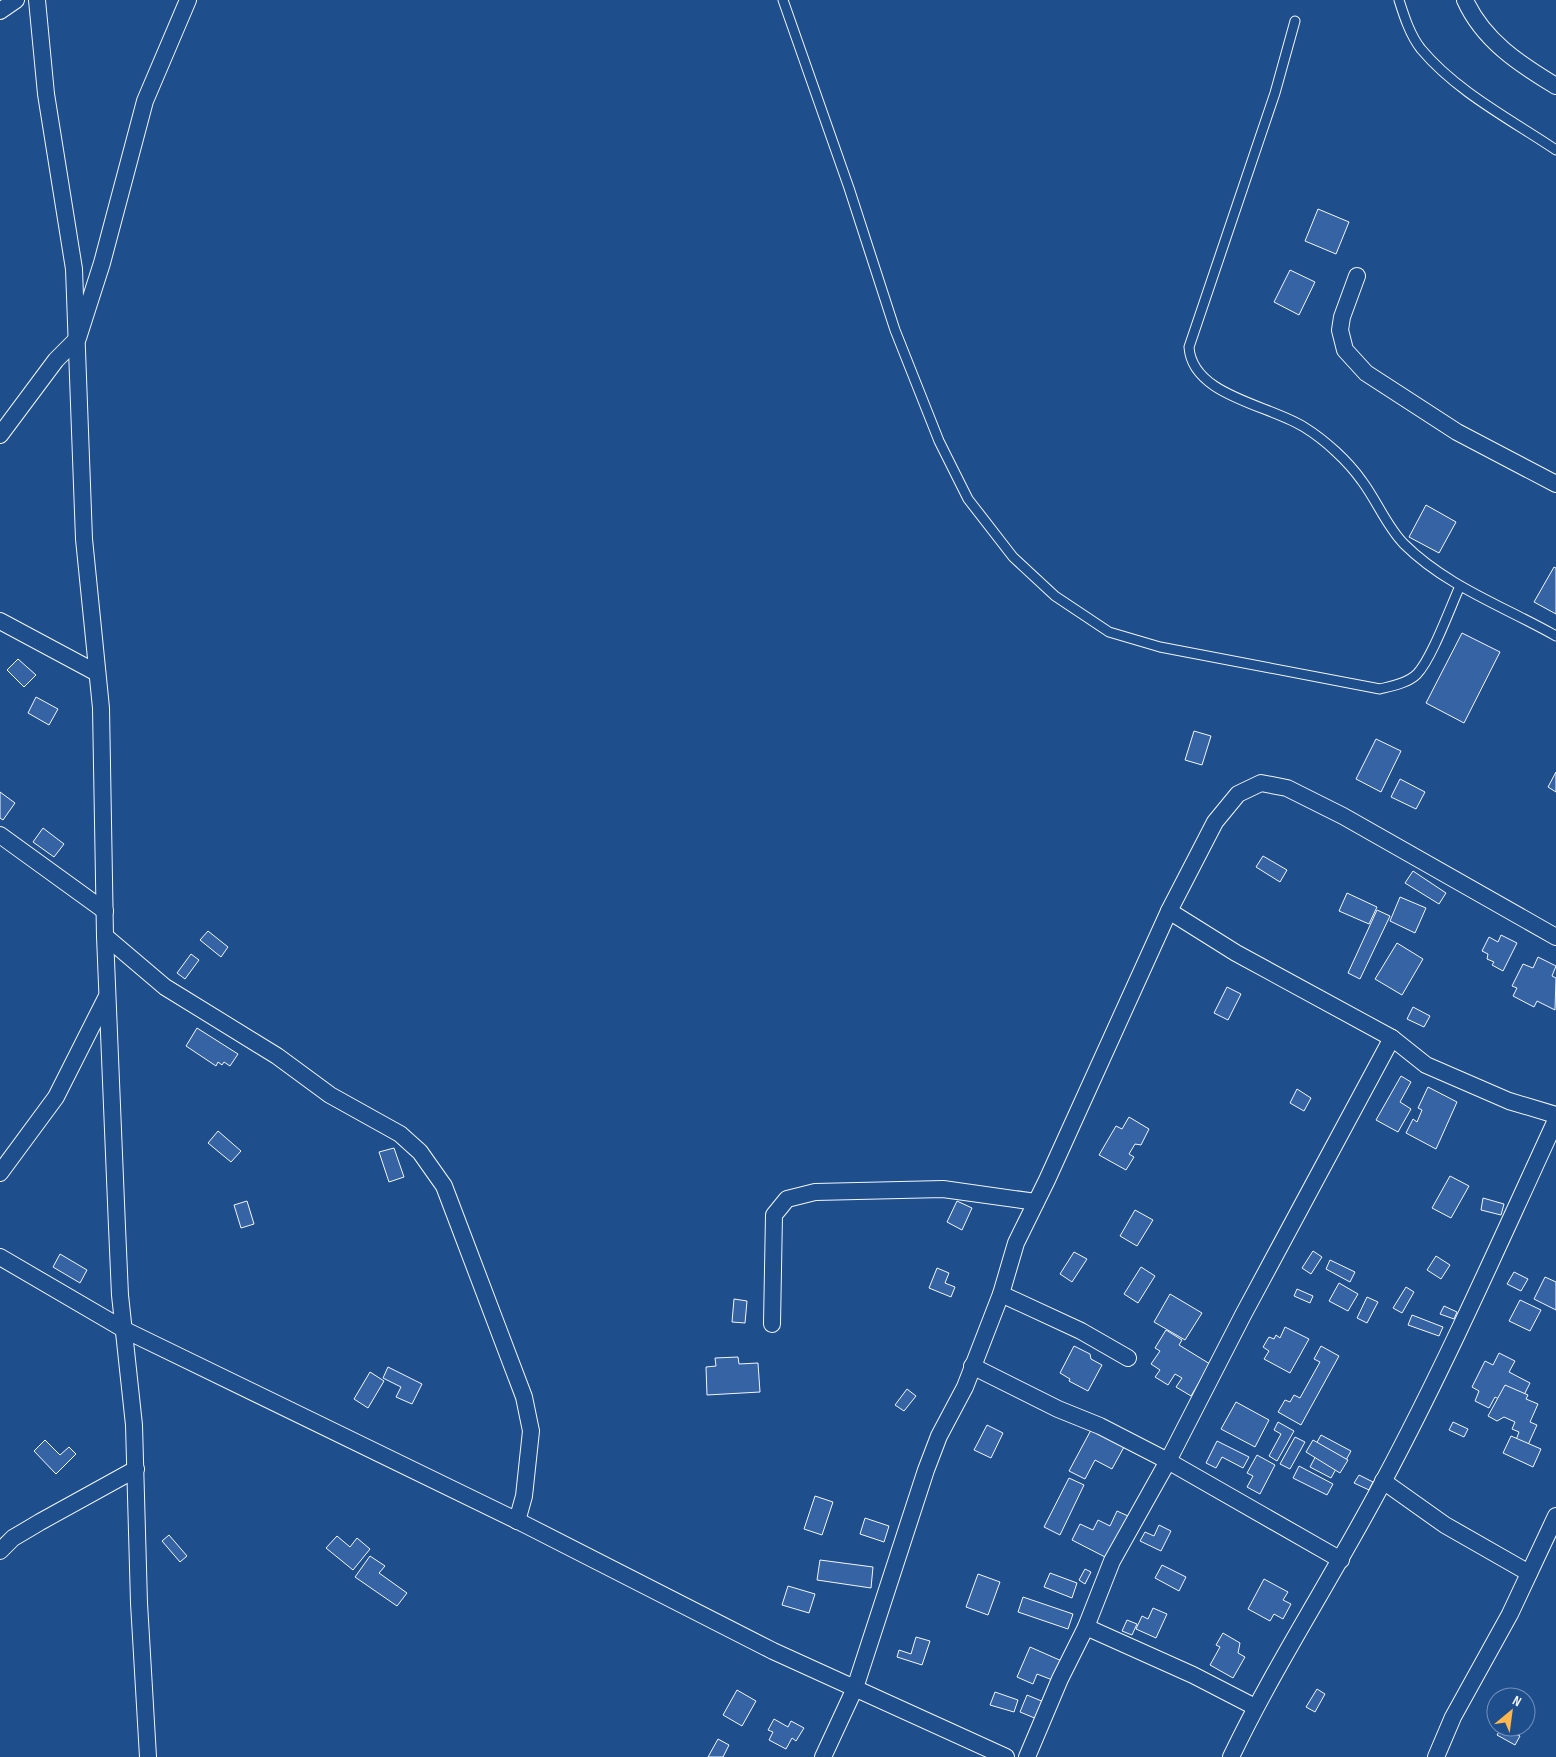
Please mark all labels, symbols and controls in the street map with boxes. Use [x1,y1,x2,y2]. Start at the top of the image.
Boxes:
north arrow [1486,1687,1536,1737]
text: N [1510,1692,1524,1710]

